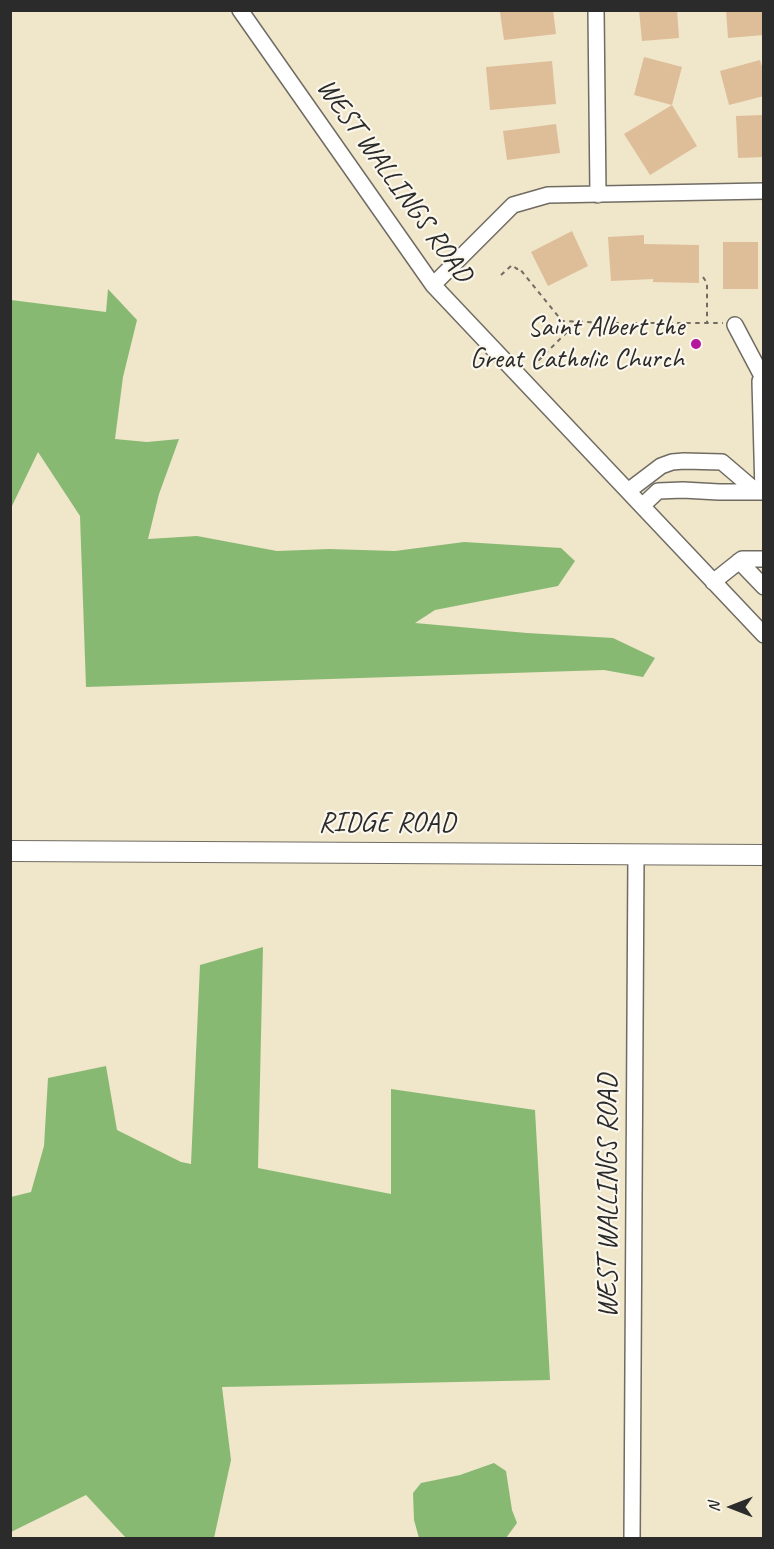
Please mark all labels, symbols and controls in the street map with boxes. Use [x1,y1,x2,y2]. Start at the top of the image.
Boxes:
street label: WEST WALLINGS ROAD [309,72,479,290]
place label: Saint Albert the Great Catholic Church [470,311,684,377]
marker: Saint Albert the Great Catholic Church [689,337,703,351]
street label: RIDGE ROAD [318,807,456,841]
street label: WEST WALLINGS ROAD [592,1074,626,1318]
north arrow [702,1477,762,1537]
text: N [704,1502,724,1512]

